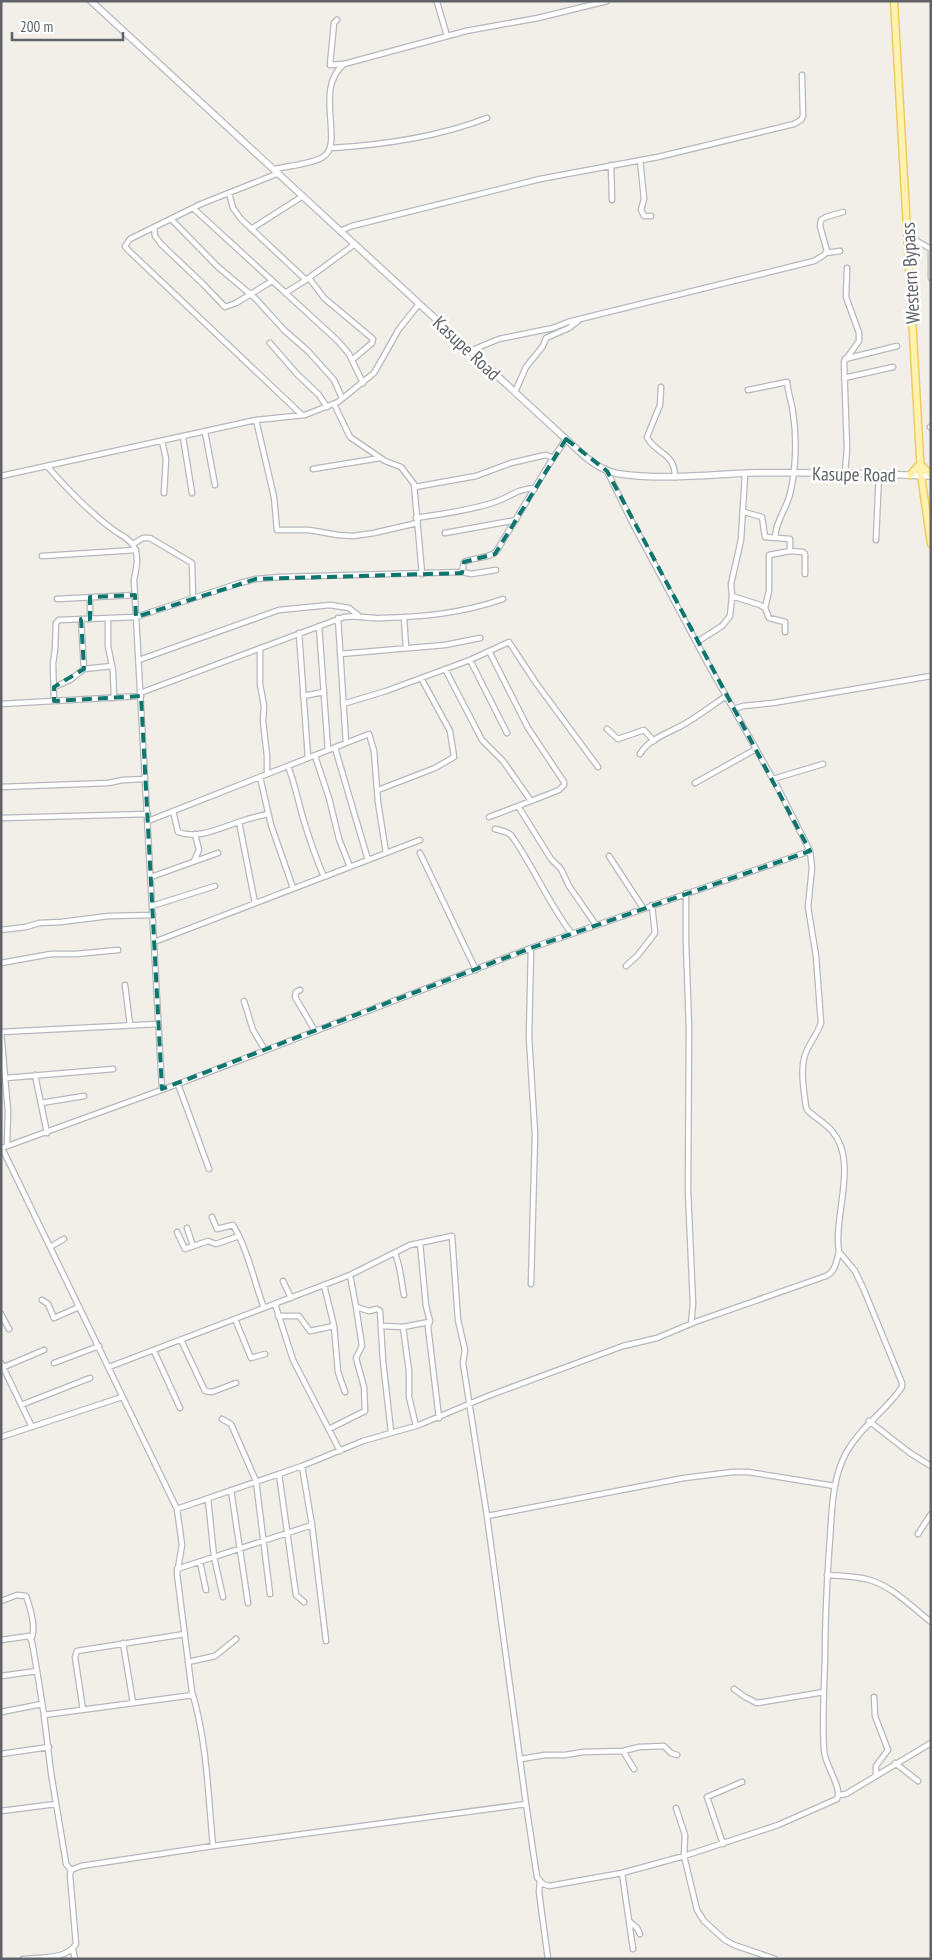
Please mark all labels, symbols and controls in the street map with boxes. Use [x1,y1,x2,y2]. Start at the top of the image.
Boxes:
scale bar [12,10,124,42]
text: 200 m [20,17,53,36]
street label: Western Bypass [895,222,925,324]
street label: Kasupe Road [428,311,506,385]
street label: Kasupe Road [812,461,896,487]

